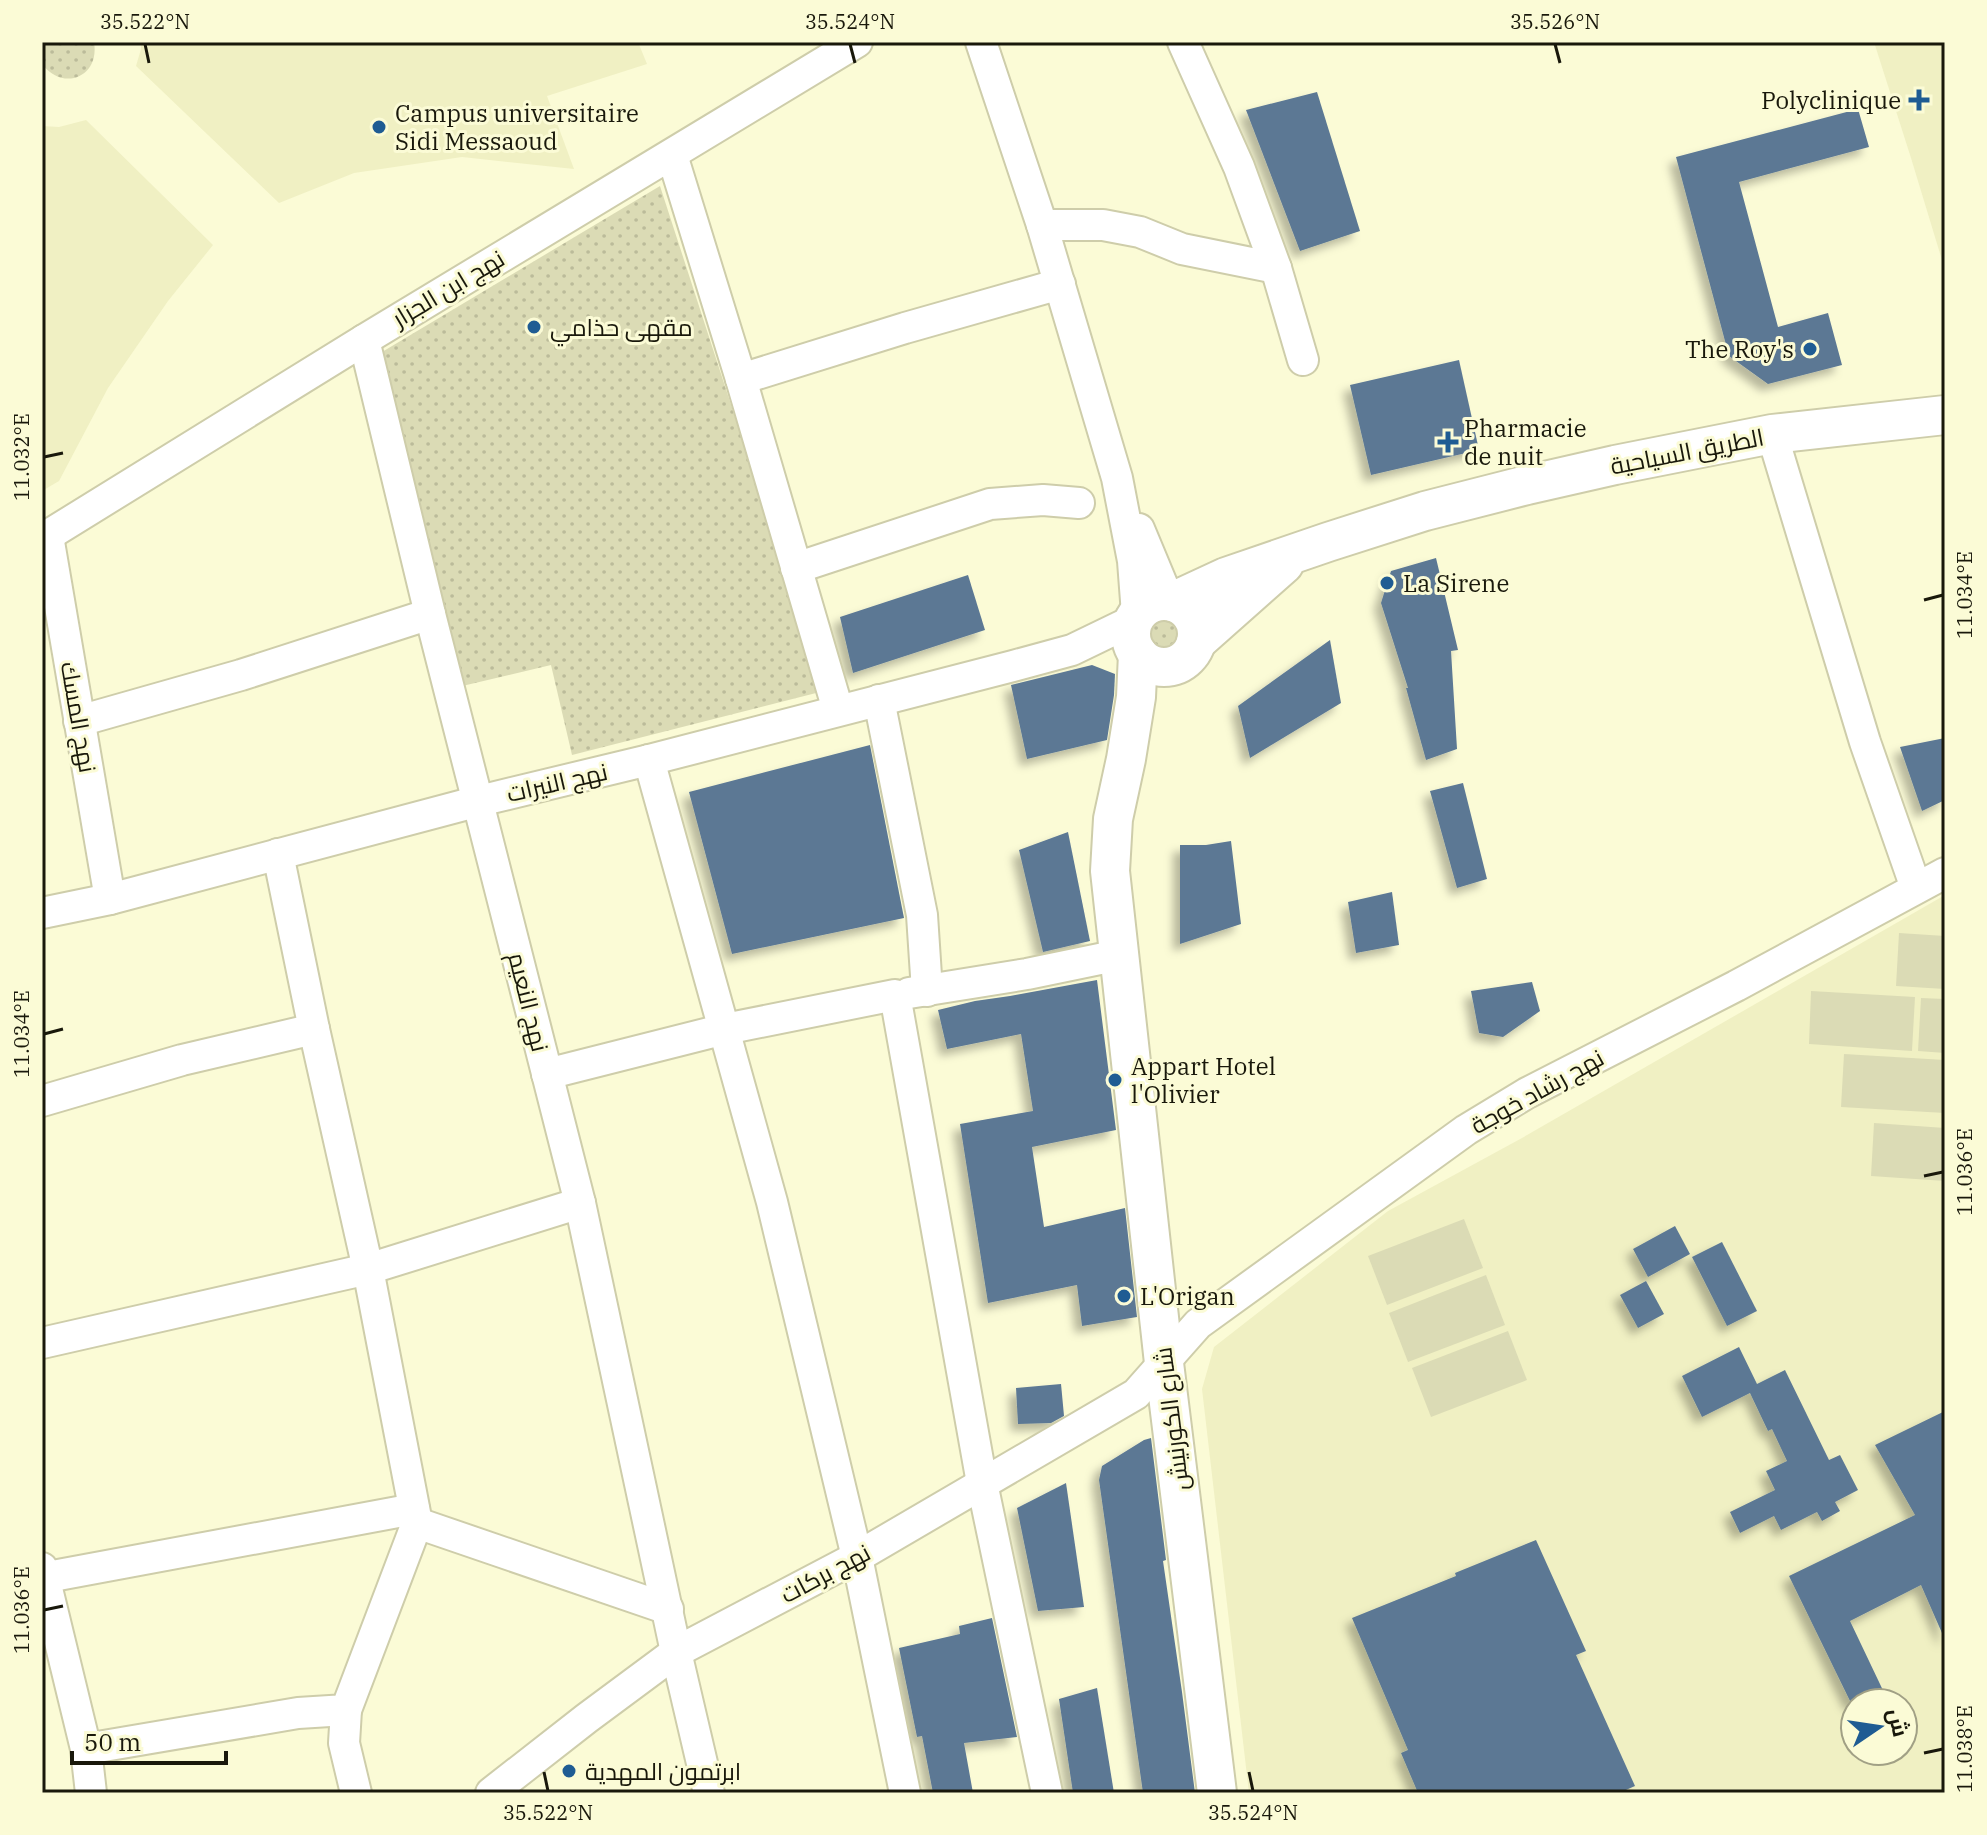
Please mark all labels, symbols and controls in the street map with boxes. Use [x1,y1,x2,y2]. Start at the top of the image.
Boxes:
text: 35.522°N [100,8,190,35]
text: 35.524°N [805,8,895,35]
text: 35.526°N [1510,8,1600,35]
place label: Polyclinique [1761,84,1901,116]
marker: Polyclinique [1908,89,1930,111]
place label: Campus universitaire Sidi Messaoud [395,97,639,157]
marker: Campus universitaire Sidi Messaoud [370,118,388,136]
street label: نهج ابن الجزار [384,242,511,336]
place label: مقهى حذامي [550,311,693,347]
marker: مقهى حذامي [525,318,543,336]
place label: The Roy's [1685,333,1794,365]
marker: The Roy's [1801,340,1819,358]
place label: Pharmacie de nuit [1464,412,1587,472]
text: 11.032°E [8,413,35,501]
street label: الطريق السياحية [1608,420,1766,482]
marker: Pharmacie de nuit [1439,433,1457,451]
text: 11.034°E [1951,551,1978,639]
place label: La Sirene [1403,567,1509,599]
marker: La Sirene [1378,574,1396,592]
street label: نهج المسك [52,659,105,775]
street label: نهج النيرات [503,755,611,810]
street label: نهج النعيم [500,949,557,1055]
text: 11.034°E [8,990,35,1078]
street label: نهج رشاد خوجة [1465,1041,1610,1142]
place label: Appart Hotel l'Olivier [1131,1050,1276,1110]
marker: Appart Hotel l'Olivier [1106,1071,1124,1089]
text: 11.036°E [1951,1128,1978,1216]
place label: L'Origan [1140,1280,1235,1312]
marker: L'Origan [1115,1287,1133,1305]
street label: شارع الكورنيش [1146,1345,1197,1493]
street label: نهج بركات [774,1536,876,1611]
text: 11.036°E [8,1566,35,1654]
north arrow [1839,1687,1919,1767]
text: ش [1882,1705,1916,1739]
text: 11.038°E [1951,1705,1978,1793]
scale bar [72,1715,226,1765]
text: 50 m [84,1726,141,1758]
place label: ابرتمون المهدية [585,1755,741,1787]
marker: ابرتمون المهدية [560,1762,578,1780]
text: 35.522°N [503,1799,593,1826]
text: 35.524°N [1208,1799,1298,1826]

